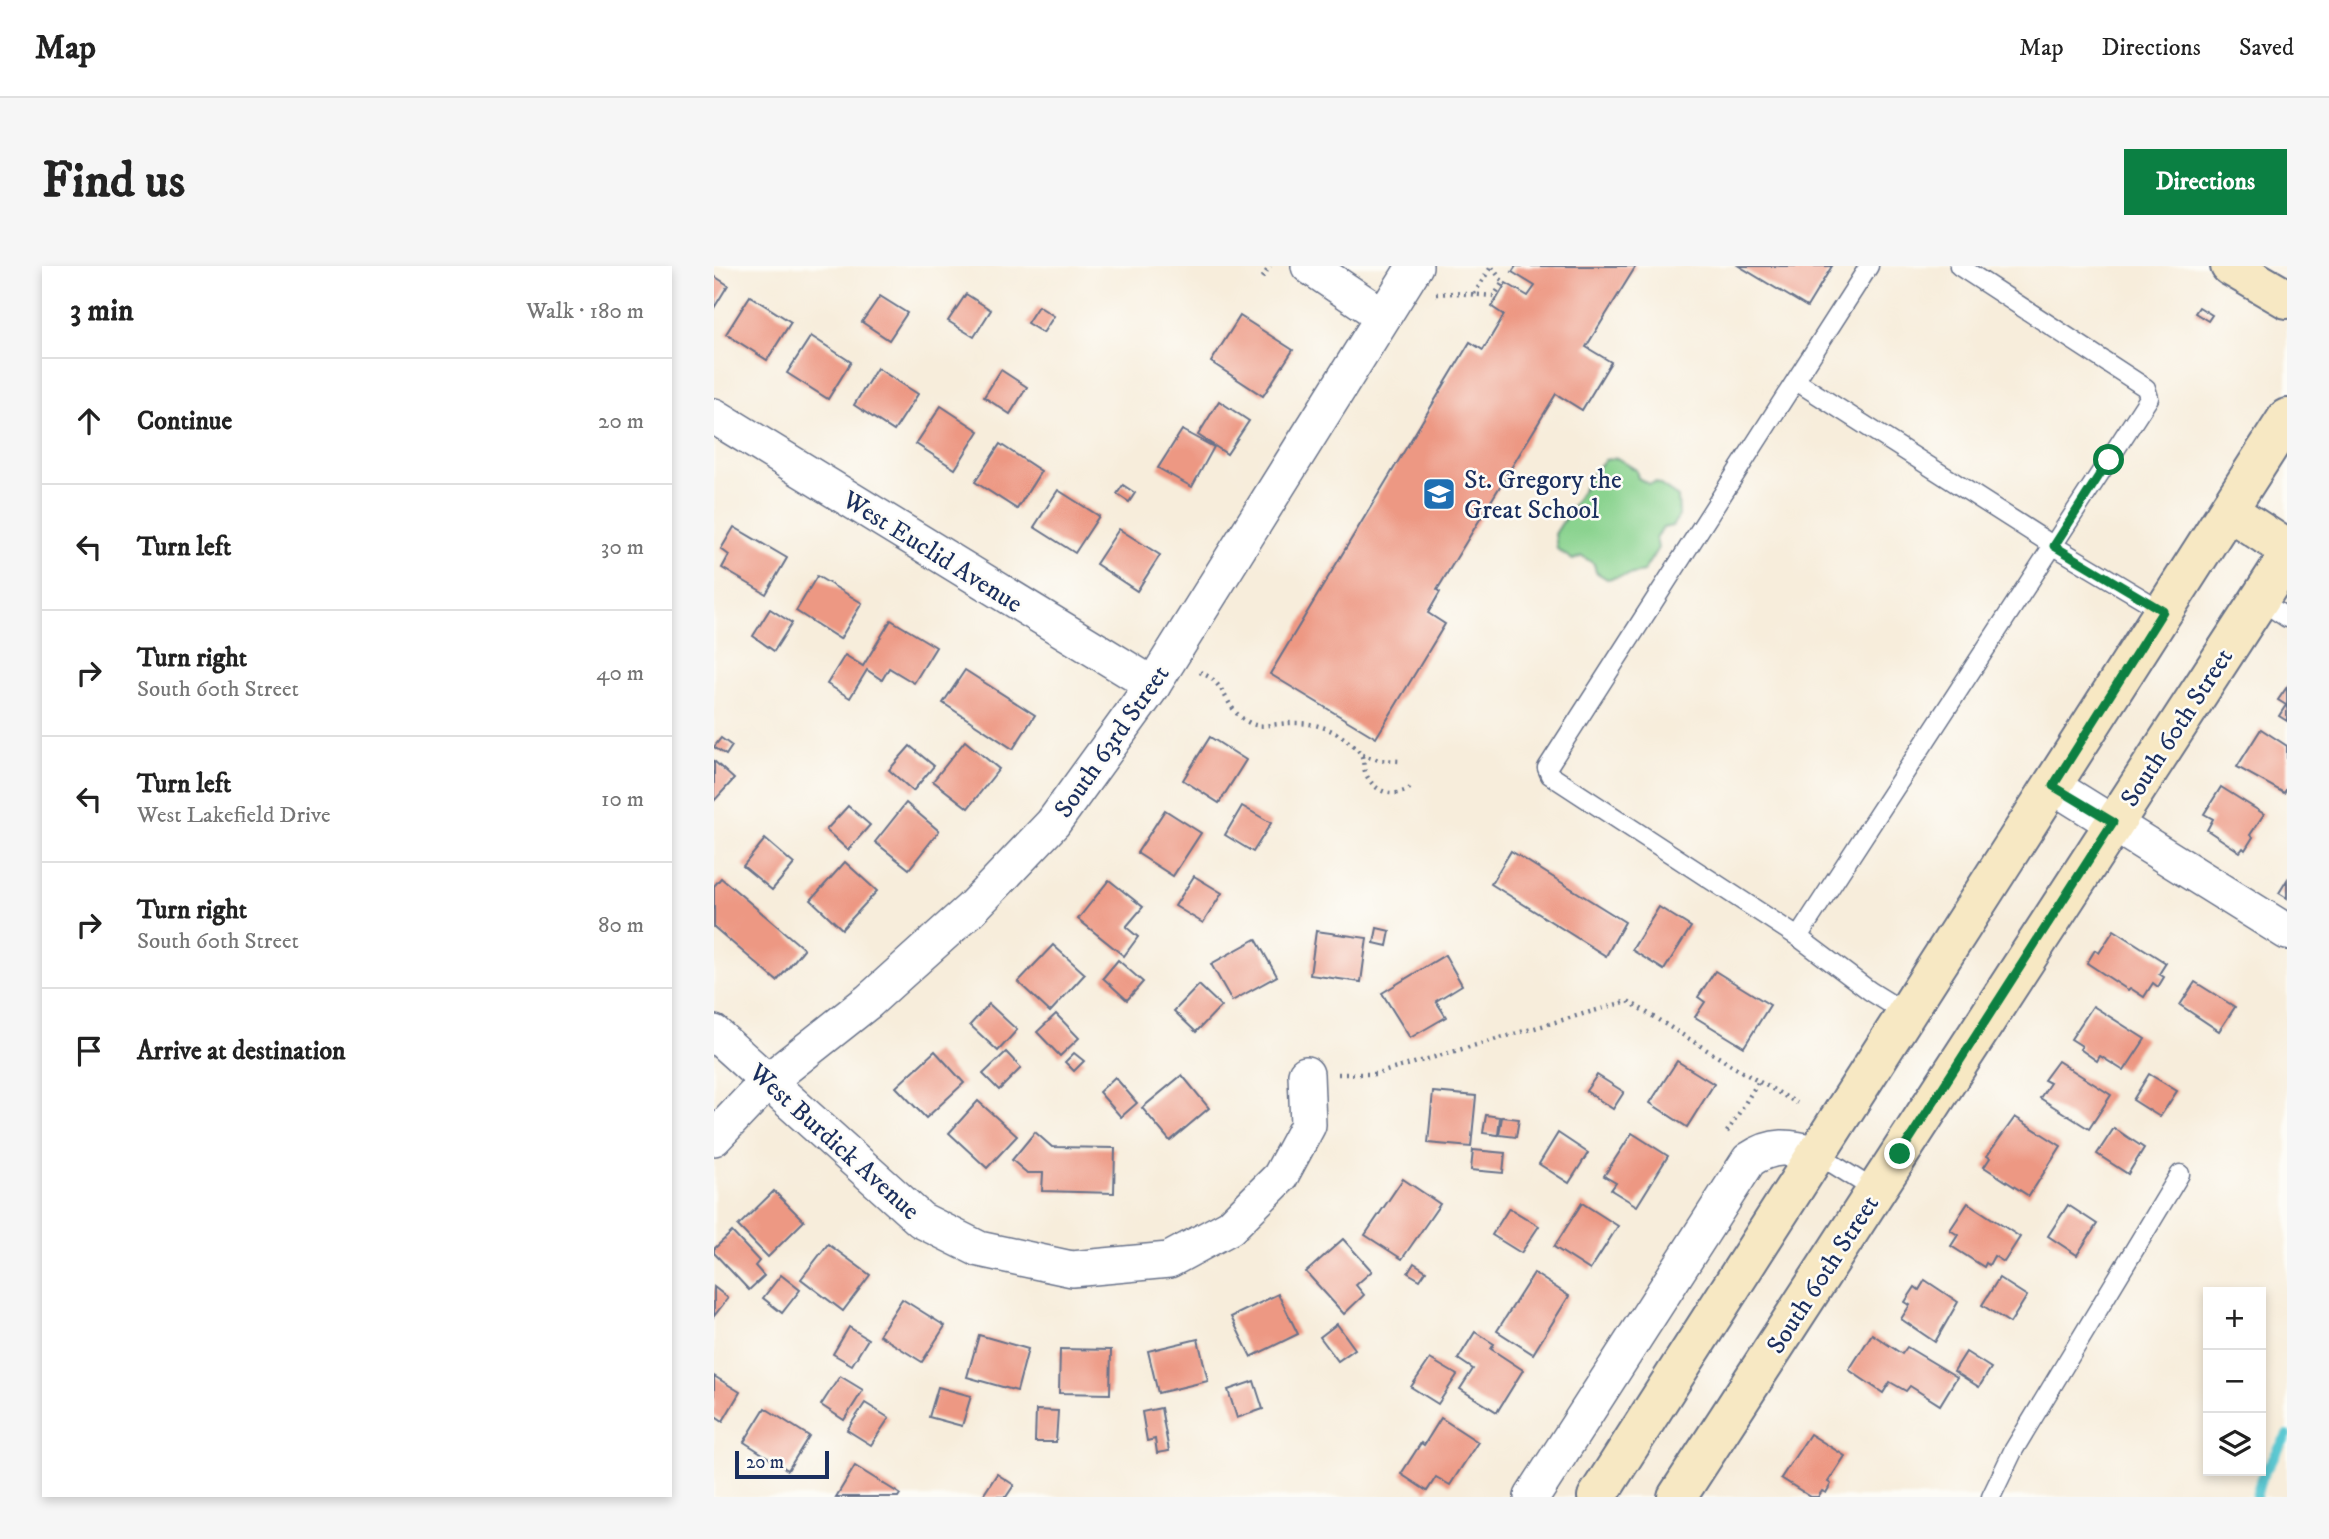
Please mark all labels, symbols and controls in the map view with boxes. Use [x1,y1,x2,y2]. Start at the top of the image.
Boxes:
text: Map [35,28,96,69]
text: Map [2019,33,2064,63]
text: Directions [2102,33,2201,63]
text: Saved [2239,33,2294,63]
button: Directions [2124,149,2287,215]
text: Find us [42,151,185,213]
text: 3 min [70,293,134,330]
text: Walk · 180 m [526,297,644,326]
icon: ahead [70,402,108,440]
text: Continue [137,405,232,438]
text: 20 m [598,407,644,436]
route start [2093,444,2124,475]
place label: St. Gregory the Great School [1464,464,1622,527]
school or university icon: St. Gregory the Great School [1420,475,1458,513]
street label: West Euclid Avenue [835,483,1028,621]
icon: left [70,528,108,566]
text: Turn left [137,531,231,564]
text: 30 m [601,533,644,562]
text: Turn right [137,642,247,675]
street label: South 60th Street [2114,642,2241,814]
icon: right [70,654,108,692]
text: 40 m [596,659,644,688]
street label: South 63rd Street [1047,659,1177,825]
text: South 60th Street [137,675,299,704]
text: Turn left [137,768,231,801]
icon: left [70,780,108,818]
text: 10 m [601,785,644,814]
text: West Lakefield Drive [137,801,331,830]
text: Turn right [137,894,247,927]
icon: right [70,906,108,944]
text: 80 m [598,911,644,940]
text: South 60th Street [137,927,299,956]
icon: arrive [70,1032,108,1070]
text: Arrive at destination [137,1035,346,1068]
street label: West Burdick Avenue [741,1056,926,1228]
route end [1884,1138,1915,1169]
street label: South 60th Street [1760,1189,1887,1361]
map controls [2203,1287,2266,1476]
button: + [2203,1287,2266,1350]
button: − [2203,1350,2266,1413]
button: layers [2203,1413,2266,1476]
scale bar [735,1448,830,1480]
text: 20 m [746,1451,784,1474]

